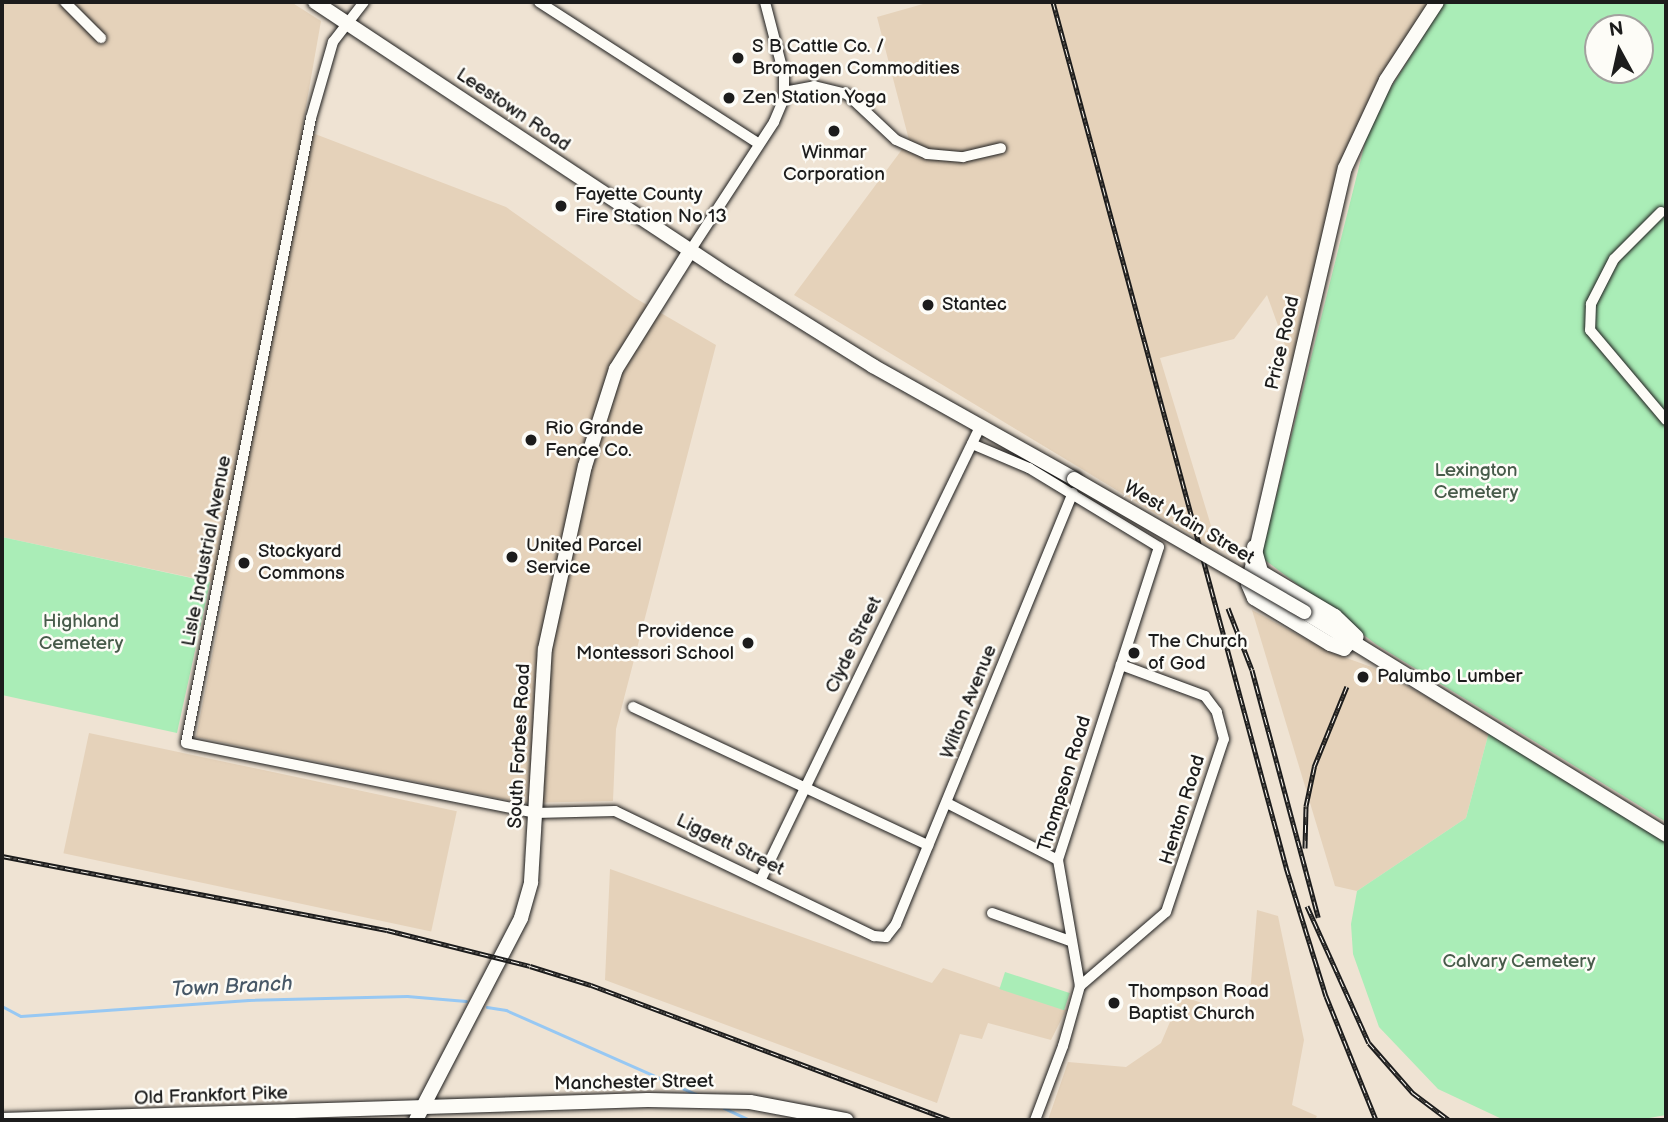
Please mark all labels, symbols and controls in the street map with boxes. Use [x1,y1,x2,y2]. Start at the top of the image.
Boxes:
north arrow [1584,14,1654,84]
text: N [1608,17,1625,42]
place label: S B Cattle Co. / Bromagen Commodities [752,36,960,80]
marker: S B Cattle Co. / Bromagen Commodities [730,50,746,66]
street label: Leestown Road [452,63,574,157]
place label: Zen Station Yoga [743,87,888,109]
marker: Zen Station Yoga [721,90,737,106]
marker: Winmar Corporation [826,123,842,139]
place label: Winmar Corporation [783,142,885,186]
place label: Fayette County Fire Station No 13 [575,184,727,228]
marker: Fayette County Fire Station No 13 [553,198,569,214]
place label: Stantec [942,294,1007,316]
street label: Price Road [1261,294,1305,392]
marker: Stantec [920,297,936,313]
place label: Rio Grande Fence Co. [545,418,643,462]
marker: Rio Grande Fence Co. [523,432,539,448]
street label: Lisle Industrial Avenue [177,454,237,648]
park label: Lexington Cemetery [1434,460,1518,504]
street label: West Main Street [1119,476,1259,570]
place label: United Parcel Service [526,535,642,579]
place label: Stockyard Commons [258,541,345,585]
marker: United Parcel Service [504,549,520,565]
marker: Stockyard Commons [236,555,252,571]
street label: Clyde Street [821,593,887,697]
park label: Highland Cemetery [39,611,123,655]
place label: Providence Montessori School [576,621,734,665]
place label: The Church of God [1148,631,1247,675]
marker: Providence Montessori School [740,635,756,651]
street label: Wilton Avenue [936,642,1002,762]
marker: The Church of God [1126,645,1142,661]
street label: South Forbes Road [504,663,536,829]
place label: Palumbo Lumber [1377,666,1522,688]
marker: Palumbo Lumber [1355,669,1371,685]
street label: Thompson Road [1033,713,1097,855]
street label: Henton Road [1155,752,1211,868]
street label: Liggett Street [672,809,788,881]
park label: Calvary Cemetery [1442,951,1596,973]
water label: Town Branch [171,971,293,1003]
place label: Thompson Road Baptist Church [1128,981,1269,1025]
marker: Thompson Road Baptist Church [1106,995,1122,1011]
street label: Manchester Street [554,1070,714,1096]
street label: Old Frankfort Pike [134,1082,288,1110]

